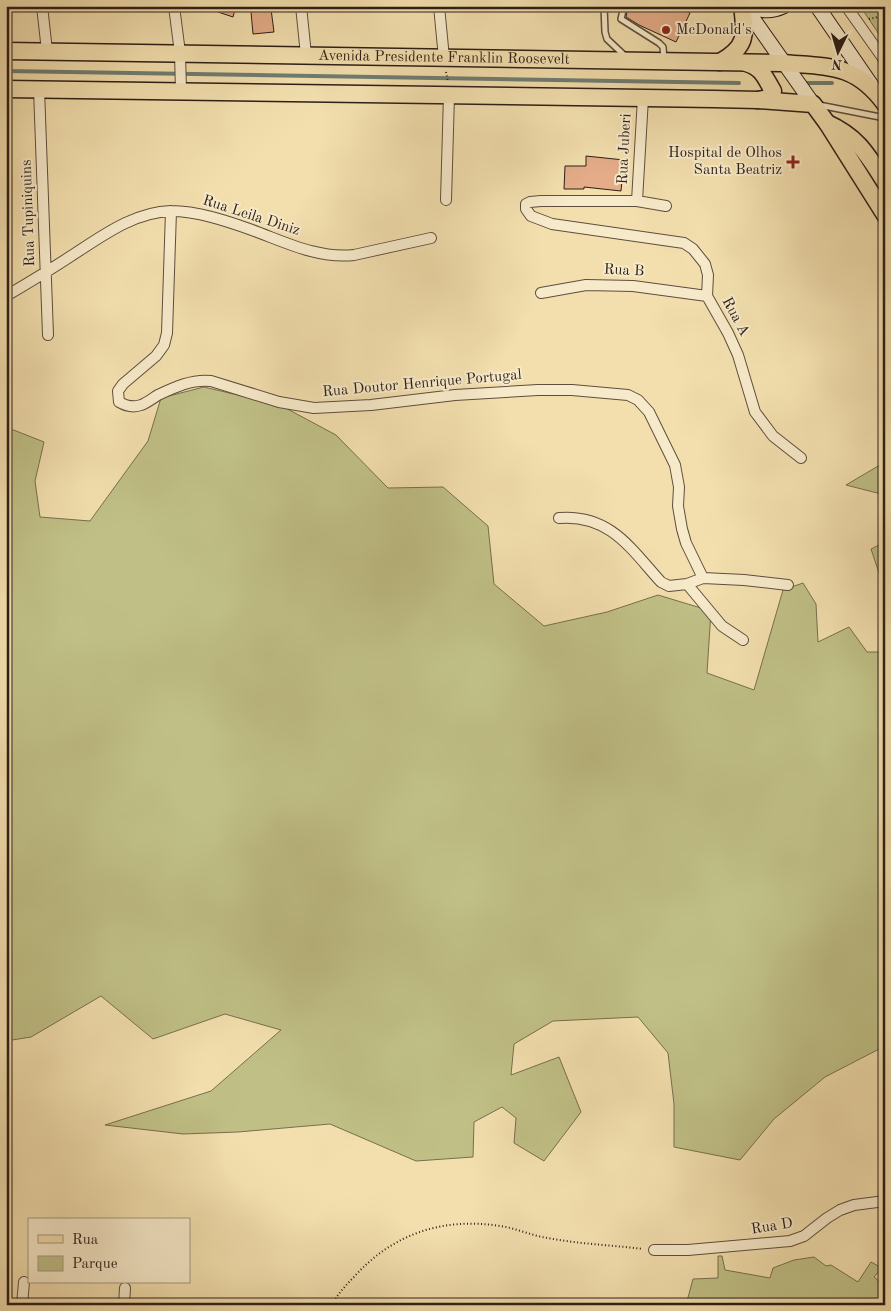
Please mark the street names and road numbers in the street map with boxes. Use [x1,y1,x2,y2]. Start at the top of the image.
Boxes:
street label: Avenida Presidente Franklin Roosevelt [318,48,570,67]
street label: Rua Juberi [616,113,634,185]
street label: Rua Tupiniquins [20,159,38,267]
street label: Rua Leila Diniz [200,193,302,239]
street label: Rua B [603,262,645,280]
street label: Rua A [719,295,752,339]
street label: Rua Doutor Henrique Portugal [322,368,522,400]
street label: Rua D [750,1216,794,1238]

